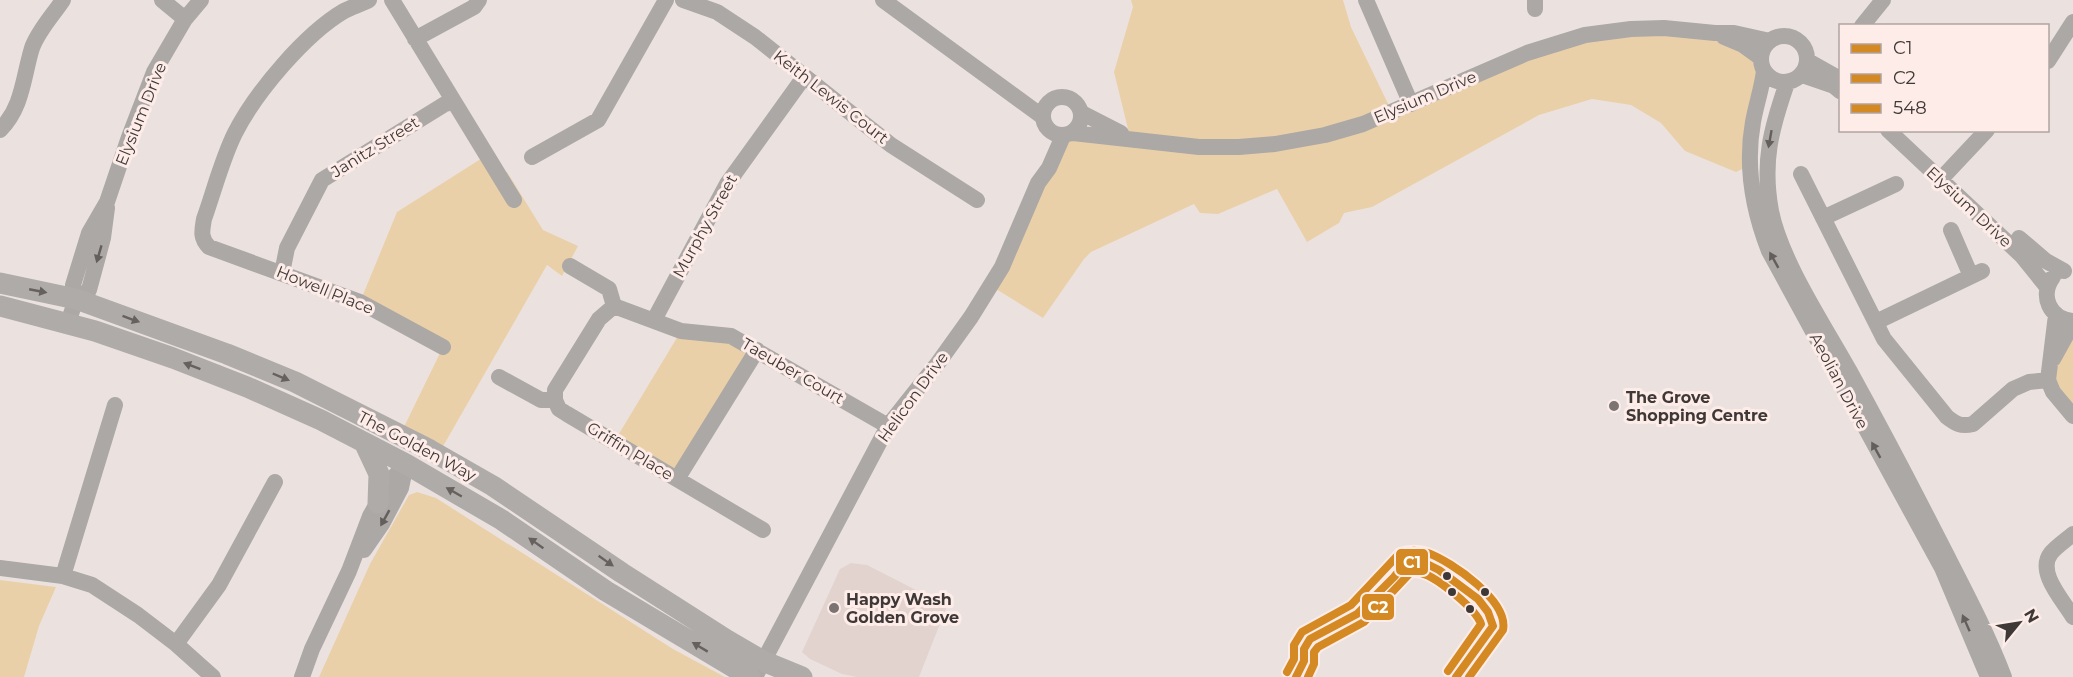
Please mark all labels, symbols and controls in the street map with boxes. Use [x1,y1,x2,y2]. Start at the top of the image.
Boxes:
legend [1839,24,2049,132]
text: C1 [1893,37,1912,59]
street label: Keith Lewis Court [770,46,893,148]
street label: Elysium Drive [112,60,170,168]
street label: Elysium Drive [1371,67,1479,127]
text: C2 [1893,67,1916,89]
text: 548 [1893,97,1927,119]
street label: Janitz Street [327,112,423,182]
one-way arrow [1766,129,1775,148]
street label: Elysium Drive [1922,163,2016,251]
street label: Murphy Street [669,171,741,281]
one-way arrow [94,245,103,263]
one-way arrow [1769,251,1779,268]
street label: Howell Place [274,262,376,318]
one-way arrow [29,287,48,296]
one-way arrow [122,314,140,324]
street label: Aeolian Drive [1806,330,1872,432]
street label: Taeuber Court [739,334,848,408]
street label: Helicon Drive [874,348,952,446]
one-way arrow [183,361,201,370]
one-way arrow [272,373,290,382]
place label: The Grove Shopping Centre [1626,388,1768,425]
marker: The Grove Shopping Centre [1607,399,1621,413]
street label: The Golden Way [355,407,479,485]
street label: Griffin Place [584,418,676,484]
one-way arrow [1871,441,1881,458]
one-way arrow [446,486,462,497]
one-way arrow [380,510,390,527]
one-way arrow [528,537,544,549]
line badge: C1 [1395,548,1429,576]
text: C1 [1403,553,1421,572]
one-way arrow [597,555,613,567]
unlabelled marker [1441,570,1453,582]
unlabelled marker [1446,586,1458,598]
unlabelled marker [1479,586,1491,598]
place label: Happy Wash Golden Grove [846,590,959,627]
line badge: C2 [1361,593,1395,621]
north arrow [1989,593,2049,653]
text: C2 [1368,598,1388,617]
marker: Happy Wash Golden Grove [827,601,841,615]
unlabelled marker [1464,603,1476,615]
text: N [2020,605,2043,626]
one-way arrow [1961,614,1970,632]
one-way arrow [691,642,708,652]

